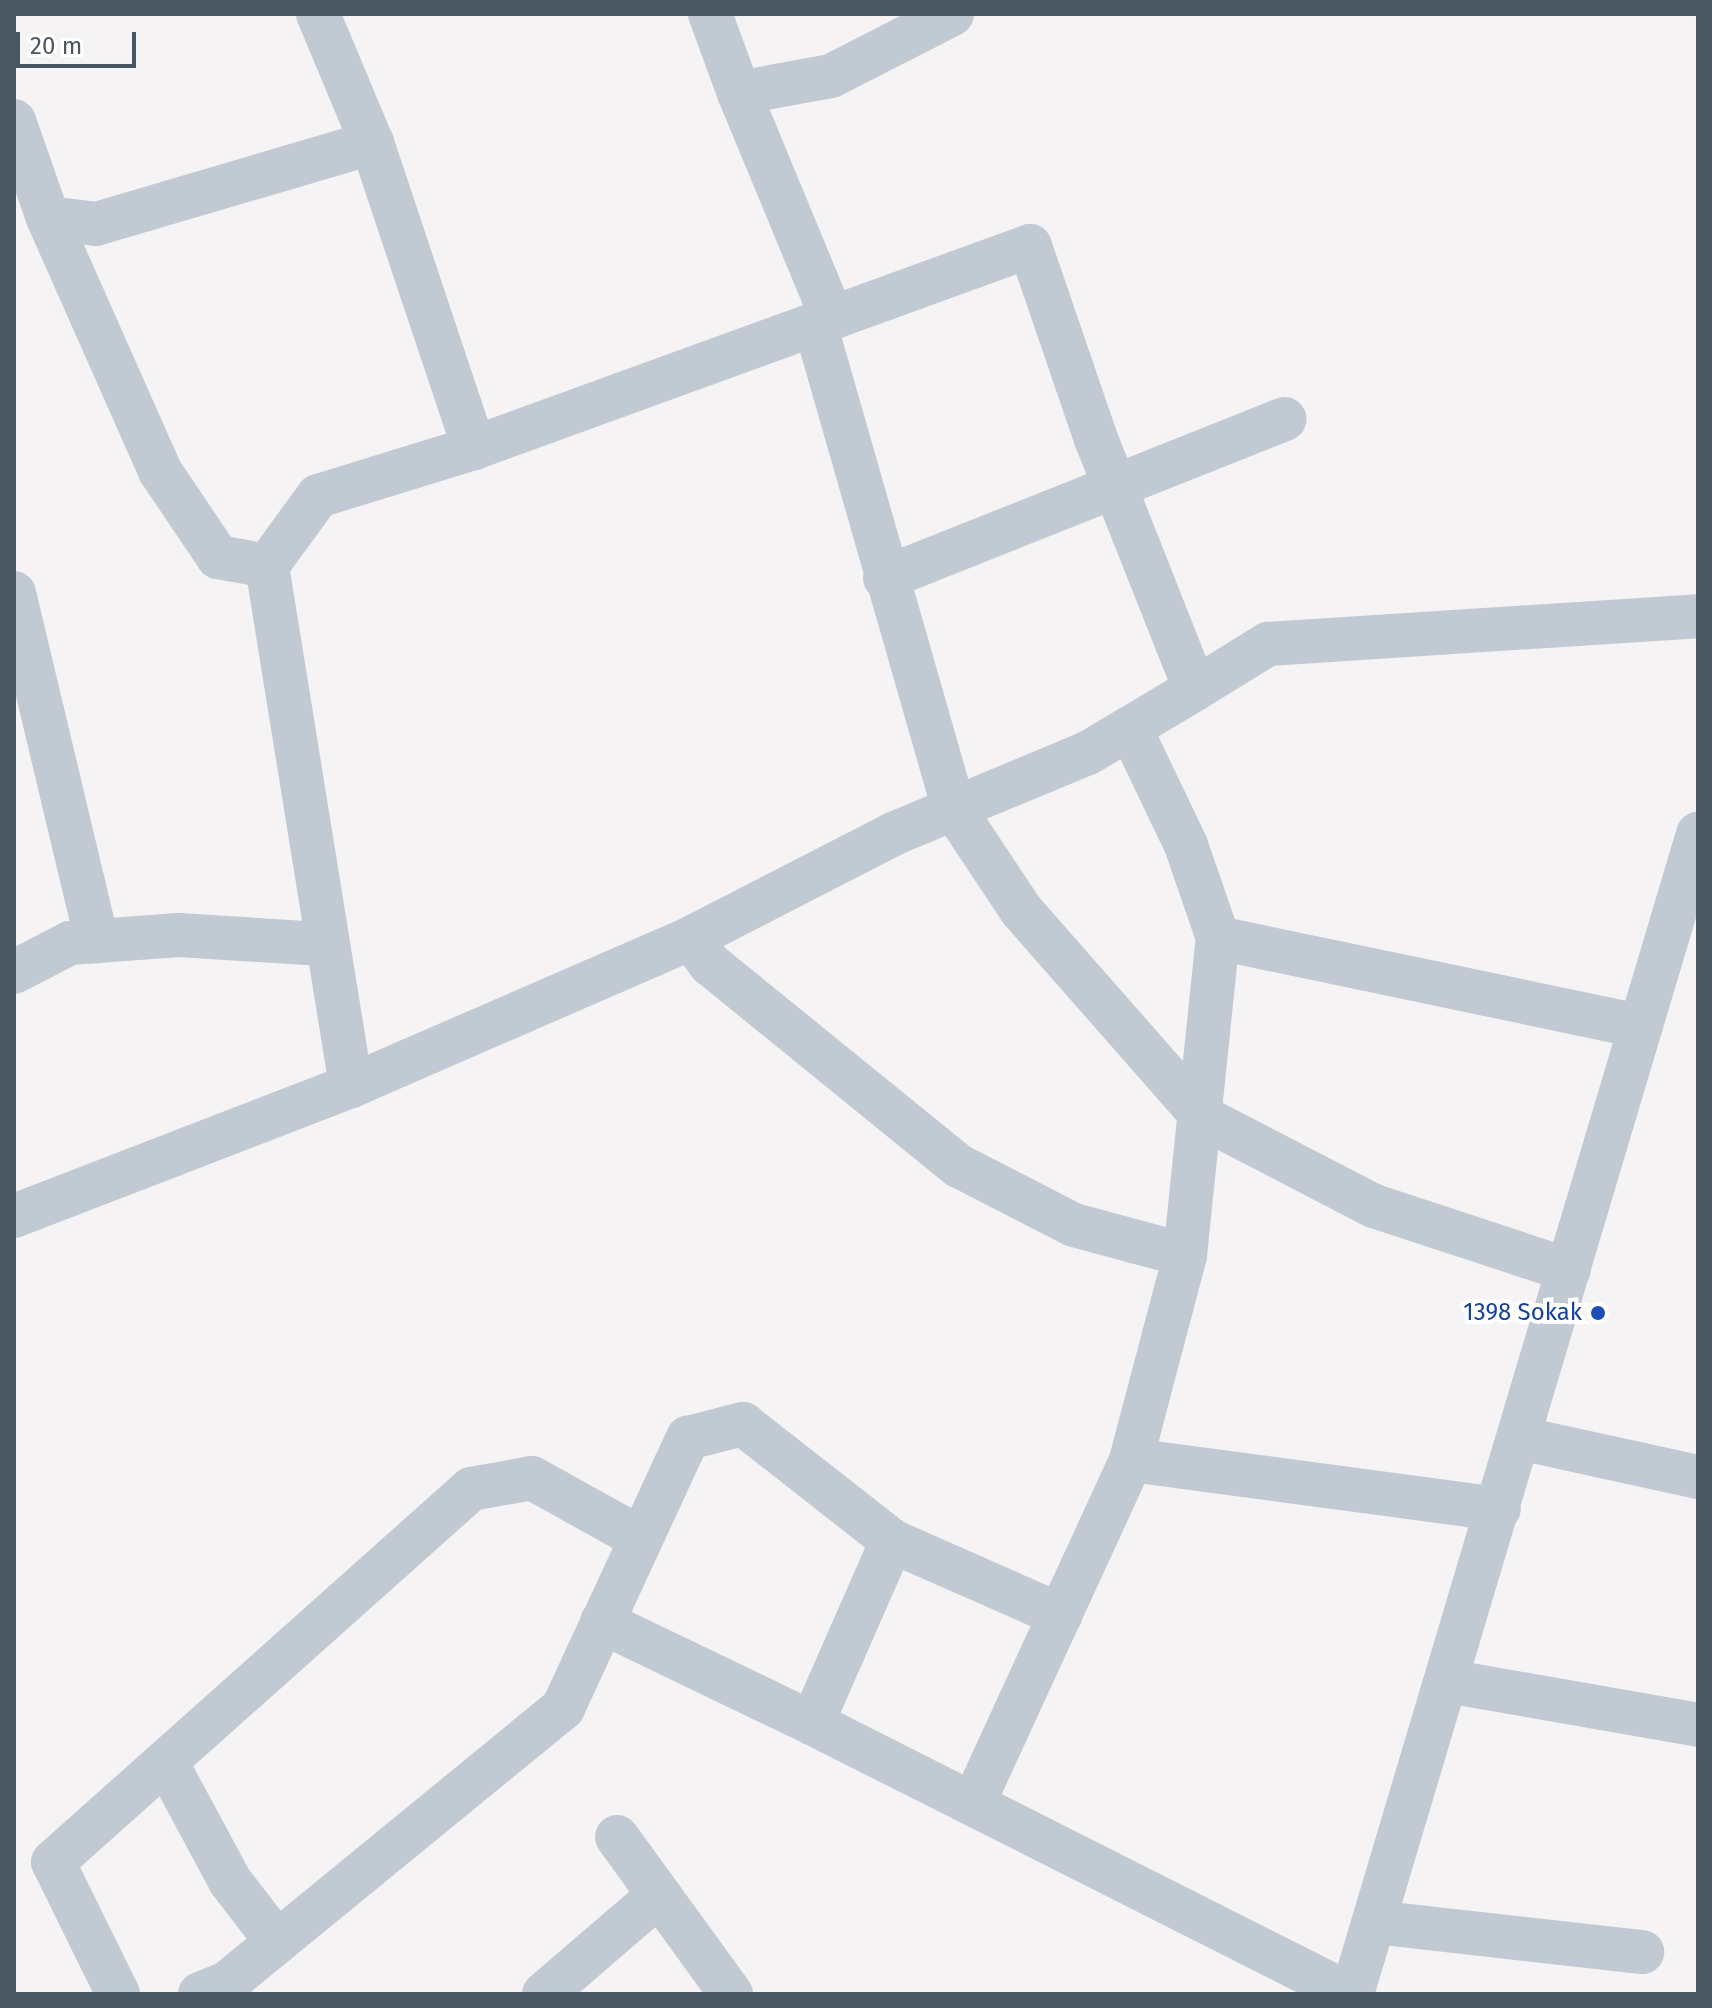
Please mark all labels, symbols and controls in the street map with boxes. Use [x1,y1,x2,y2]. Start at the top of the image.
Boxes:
scale bar [20,16,140,66]
text: 20 m [30,32,82,60]
place label: 1398 Sokak [1463,1299,1582,1327]
marker: 1398 Sokak [1589,1304,1607,1322]

